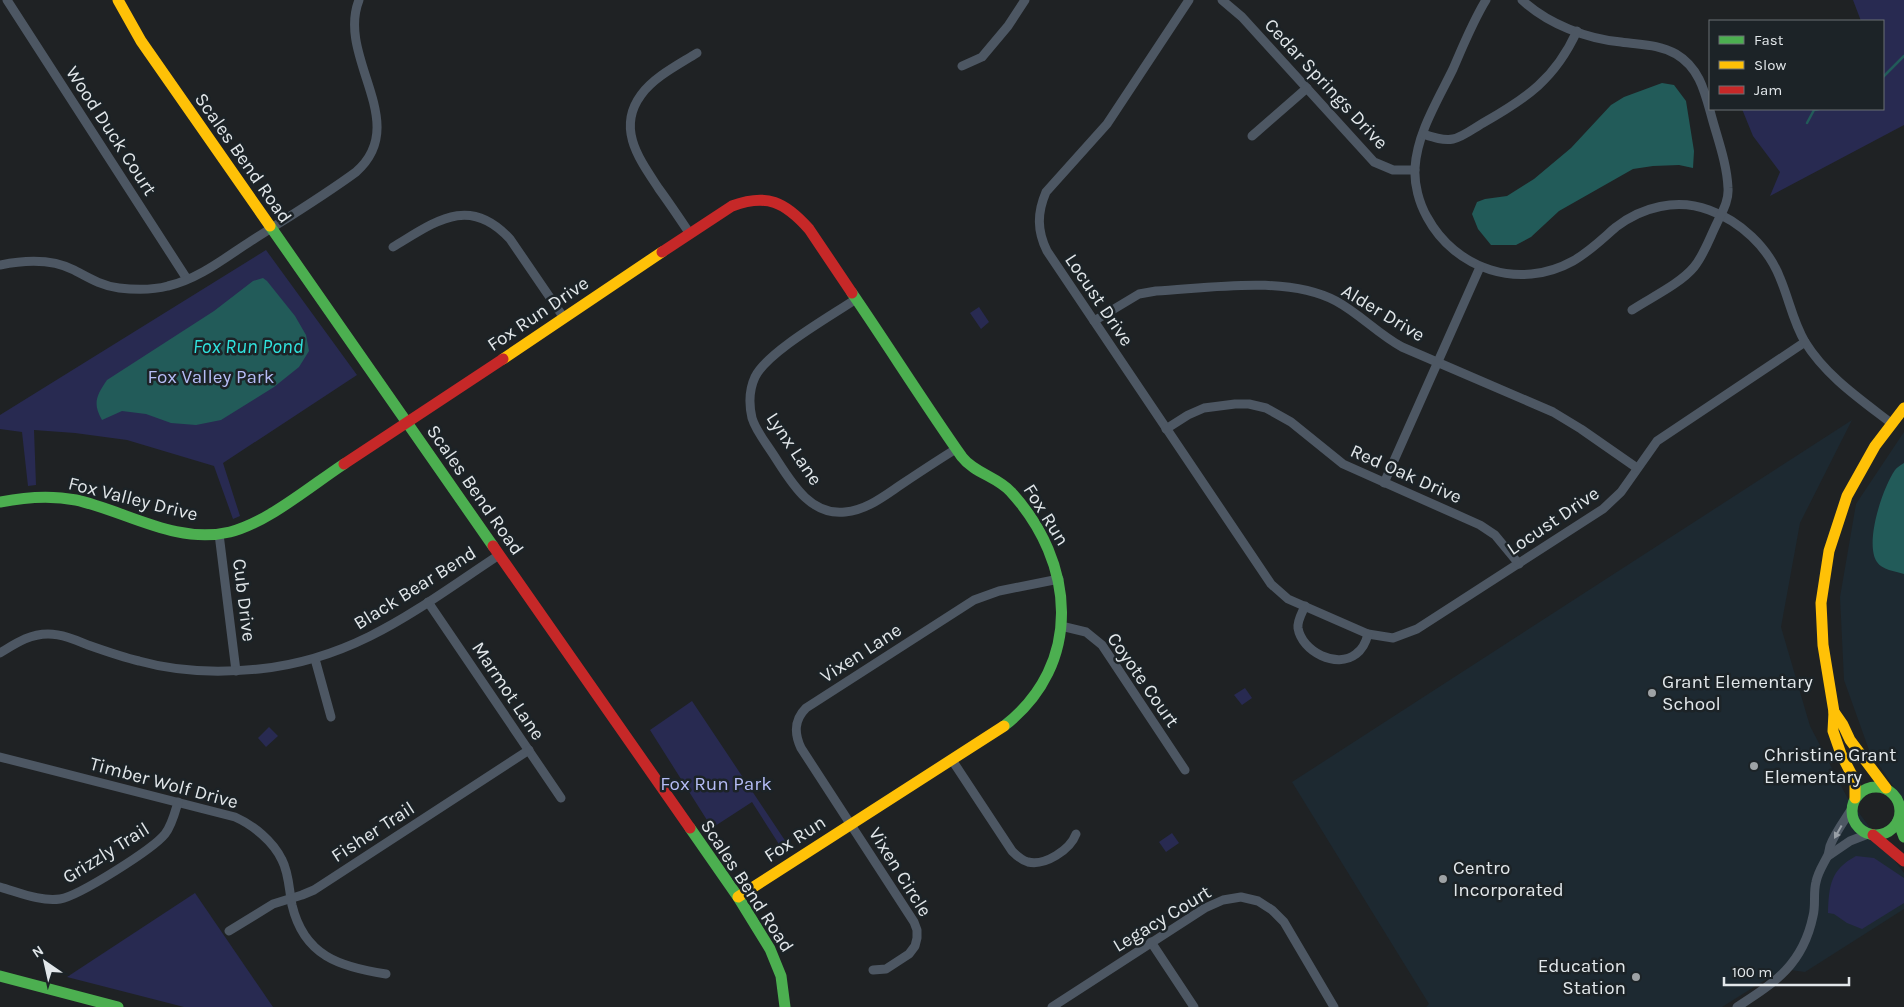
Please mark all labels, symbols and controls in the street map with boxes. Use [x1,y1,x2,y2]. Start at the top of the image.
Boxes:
street label: Cedar Springs Drive [1260,14,1392,154]
legend [1709,20,1884,110]
text: Fast [1754,31,1784,49]
text: Slow [1754,56,1786,74]
street label: Wood Duck Court [61,62,161,200]
text: Jam [1754,81,1782,99]
street label: Scales Bend Road [190,89,296,227]
street label: Locust Drive [1060,250,1138,350]
street label: Fox Run Drive [483,272,593,356]
street label: Alder Drive [1337,280,1429,346]
water label: Fox Run Pond [193,335,304,358]
park label: Fox Valley Park [148,366,275,388]
street label: Lynx Lane [762,408,826,490]
street label: Scales Bend Road [422,421,528,559]
street label: Red Oak Drive [1347,440,1465,508]
street label: Fox Valley Drive [66,472,200,526]
street label: Fox Run [1018,480,1074,550]
street label: Locust Drive [1503,482,1603,560]
street label: Black Bear Bend [350,541,480,635]
street label: Cub Drive [228,557,260,643]
street label: Vixen Lane [816,619,906,687]
street label: Coyote Court [1102,629,1184,731]
street label: Marmot Lane [467,638,549,744]
place label: Grant Elementary School [1662,671,1813,715]
marker: Grant Elementary School [1646,687,1658,699]
place label: Christine Grant Elementary [1764,744,1896,788]
street label: Timber Wolf Drive [87,753,241,813]
marker: Christine Grant Elementary [1748,760,1760,772]
park label: Fox Run Park [660,773,772,795]
street label: Fisher Trail [327,797,419,867]
street label: Fox Run [760,811,830,867]
street label: Scales Bend Road [696,815,798,957]
street label: Grizzly Trail [59,818,153,888]
street label: Vixen Circle [864,823,936,921]
one-way arrow [1834,824,1842,839]
place label: Centro Incorporated [1453,857,1564,901]
marker: Centro Incorporated [1437,873,1449,885]
street label: Legacy Court [1109,881,1215,957]
north arrow [20,937,70,987]
text: N [29,942,47,961]
scale bar [1724,954,1849,986]
place label: Education Station [1538,955,1626,999]
text: 100 m [1732,963,1772,981]
marker: Education Station [1630,971,1642,983]

